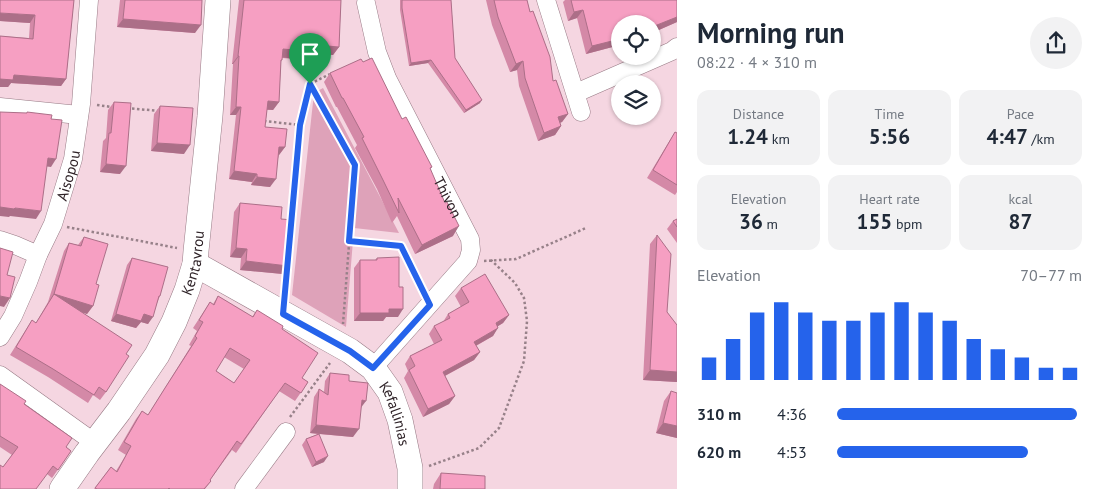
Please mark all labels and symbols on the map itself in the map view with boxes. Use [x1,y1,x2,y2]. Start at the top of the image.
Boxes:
pin [289,33,331,84]
street label: Aisopou [51,149,84,203]
street label: Thivon [430,173,467,221]
street label: Kentavrou [176,230,208,298]
street label: Kefallinias [376,377,415,447]

